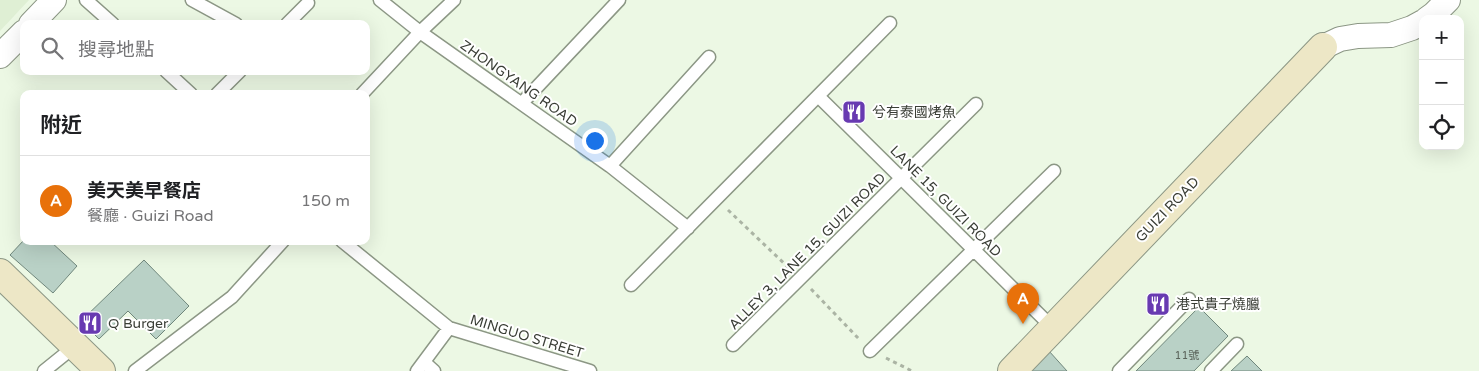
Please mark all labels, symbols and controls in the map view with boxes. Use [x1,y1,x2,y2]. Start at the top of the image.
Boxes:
map controls [1419,15,1464,150]
button: + [1419,15,1464,60]
search box [20,20,370,75]
icon: search [38,34,66,62]
street label: ZHONGYANG ROAD [457,37,580,130]
text: 搜尋地點 [78,39,154,61]
button: − [1419,60,1464,105]
restaurant icon: 兮有泰國烤魚 [841,99,867,125]
place label: 兮有泰國烤魚 [872,104,956,121]
button: locate [1419,105,1464,150]
text: 附近 [40,113,82,138]
your location [582,128,608,154]
street label: LANE 15, GUIZI ROAD [886,142,1005,261]
street label: ALLEY 3, LANE 15, GUIZI ROAD [725,169,889,333]
street label: GUIZI ROAD [1132,173,1203,245]
text: 美天美早餐店 [87,180,201,202]
text: A [50,191,62,211]
text: 150 m [301,191,350,211]
text: 餐廳 · Guizi Road [87,206,214,226]
pin: A [1007,283,1039,324]
restaurant icon: 港式貴子燒臘 [1145,291,1171,317]
place label: 港式貴子燒臘 [1176,296,1260,313]
restaurant icon: Q Burger [77,310,103,336]
street label: MINGUO STREET [468,311,586,362]
place label: Q Burger [108,315,169,332]
house number: 11號 [1175,349,1199,362]

